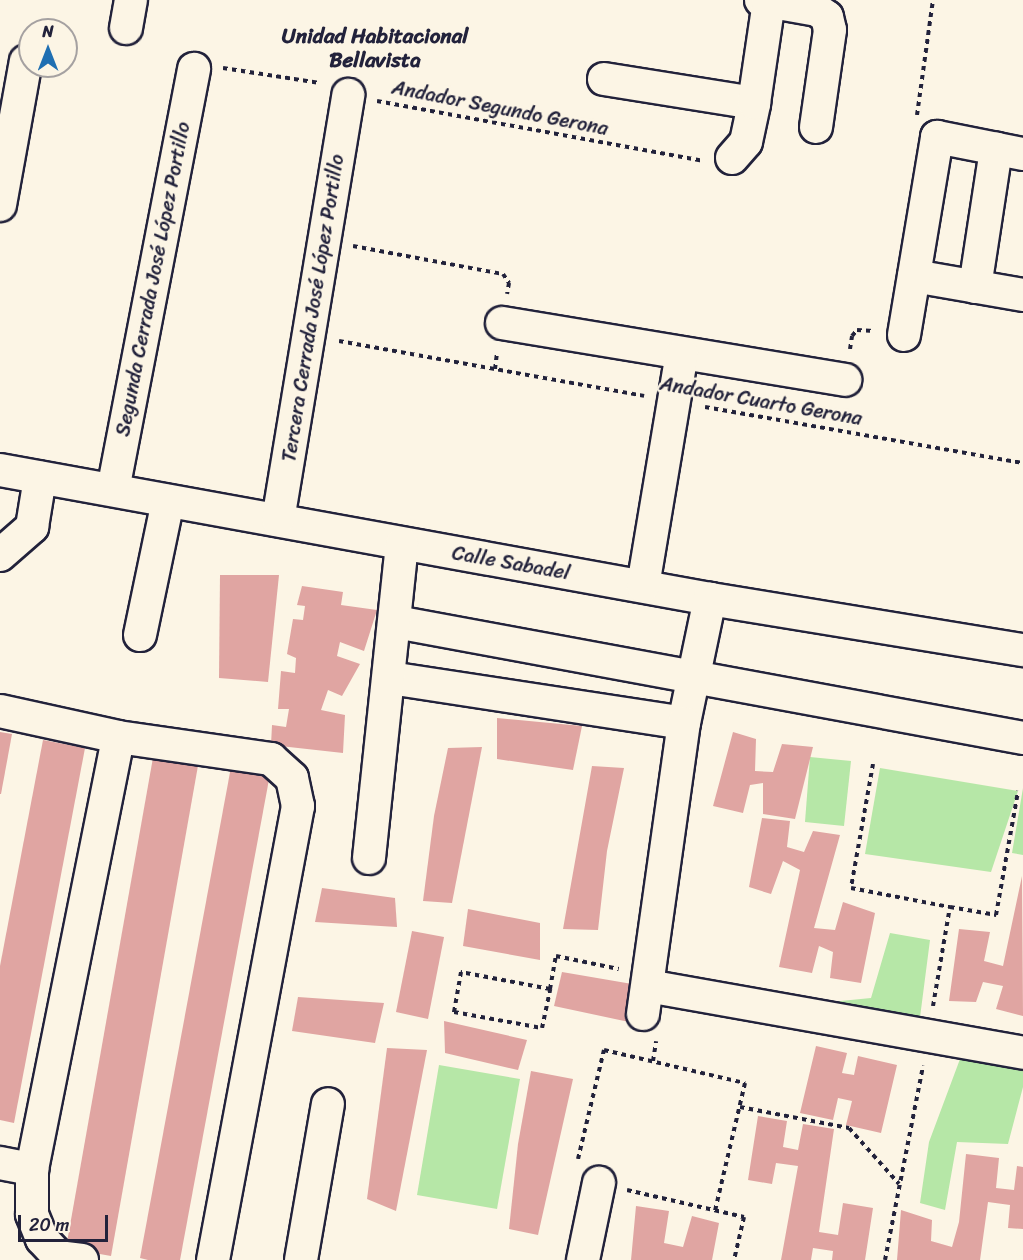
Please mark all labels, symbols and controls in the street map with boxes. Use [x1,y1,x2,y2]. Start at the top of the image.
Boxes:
text: N [42,17,54,46]
north arrow [18,18,78,78]
district label: Unidad Habitacional Bellavista [282,23,468,73]
street label: Andador Segundo Gerona [389,75,611,141]
street label: Segunda Cerrada José López Portillo [111,119,195,439]
street label: Tercera Cerrada José López Portillo [277,152,349,464]
street label: Andador Cuarto Gerona [658,371,864,431]
street label: Calle Sabadel [450,541,572,585]
scale bar [21,1203,111,1241]
text: 20 m [29,1209,69,1241]

